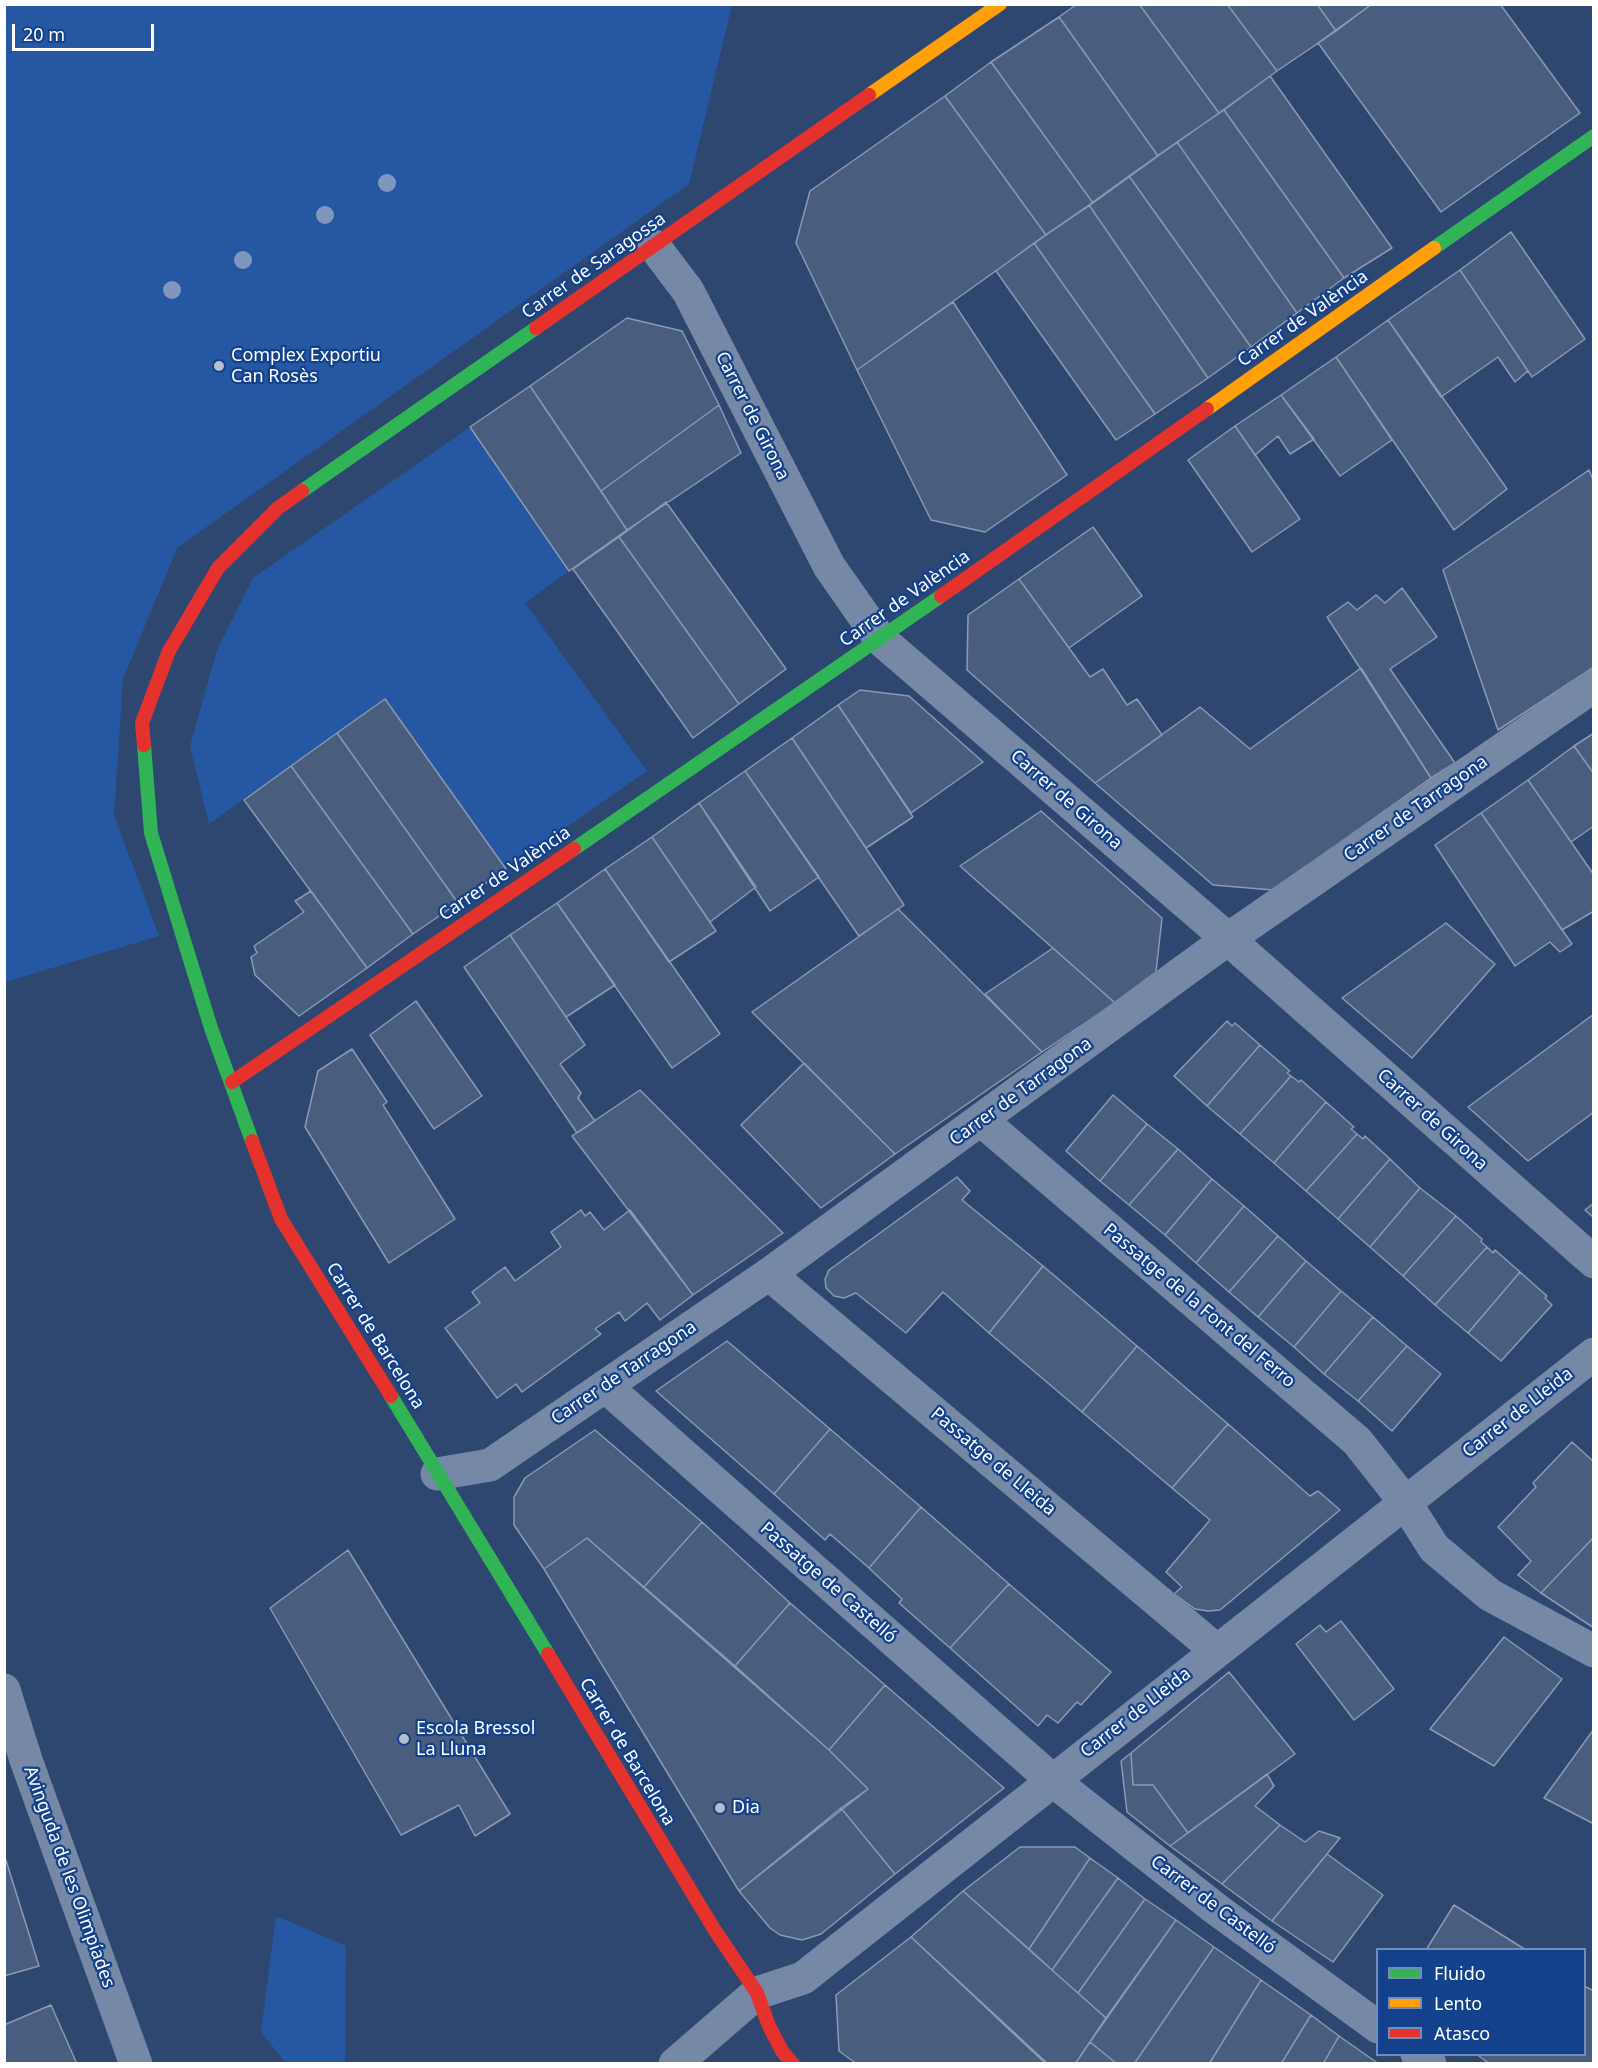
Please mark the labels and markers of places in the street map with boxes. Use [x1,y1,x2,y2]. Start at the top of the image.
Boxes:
place label: Complex Exportiu Can Rosès [231,345,381,388]
marker: Complex Exportiu Can Rosès [212,359,226,373]
place label: Escola Bressol La Lluna [416,1718,535,1760]
marker: Escola Bressol La Lluna [397,1732,411,1746]
place label: Dia [732,1797,760,1819]
marker: Dia [713,1801,727,1815]

